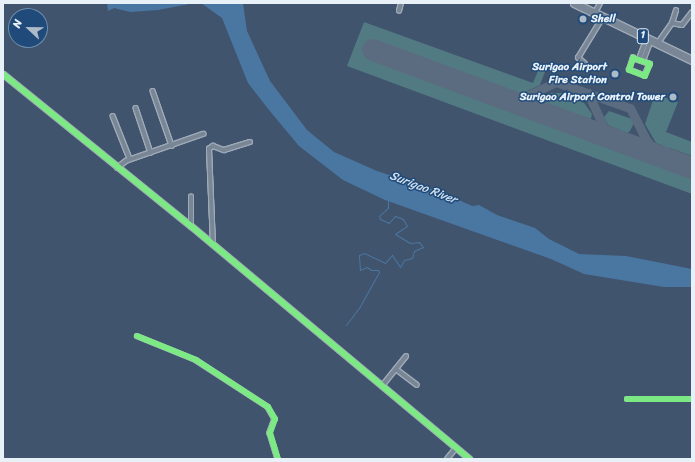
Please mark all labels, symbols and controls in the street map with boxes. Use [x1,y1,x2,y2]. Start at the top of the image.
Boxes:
north arrow [8,8,48,48]
place label: Shell [591,12,616,26]
marker: Shell [578,14,588,24]
text: N [7,17,28,31]
road number: 1 [636,28,650,44]
place label: Surigao Airport Fire Station [532,61,607,87]
marker: Surigao Airport Fire Station [610,69,620,79]
place label: Surigao Airport Control Tower [519,90,665,104]
marker: Surigao Airport Control Tower [668,92,678,102]
water label: Surigao River [387,169,459,207]

